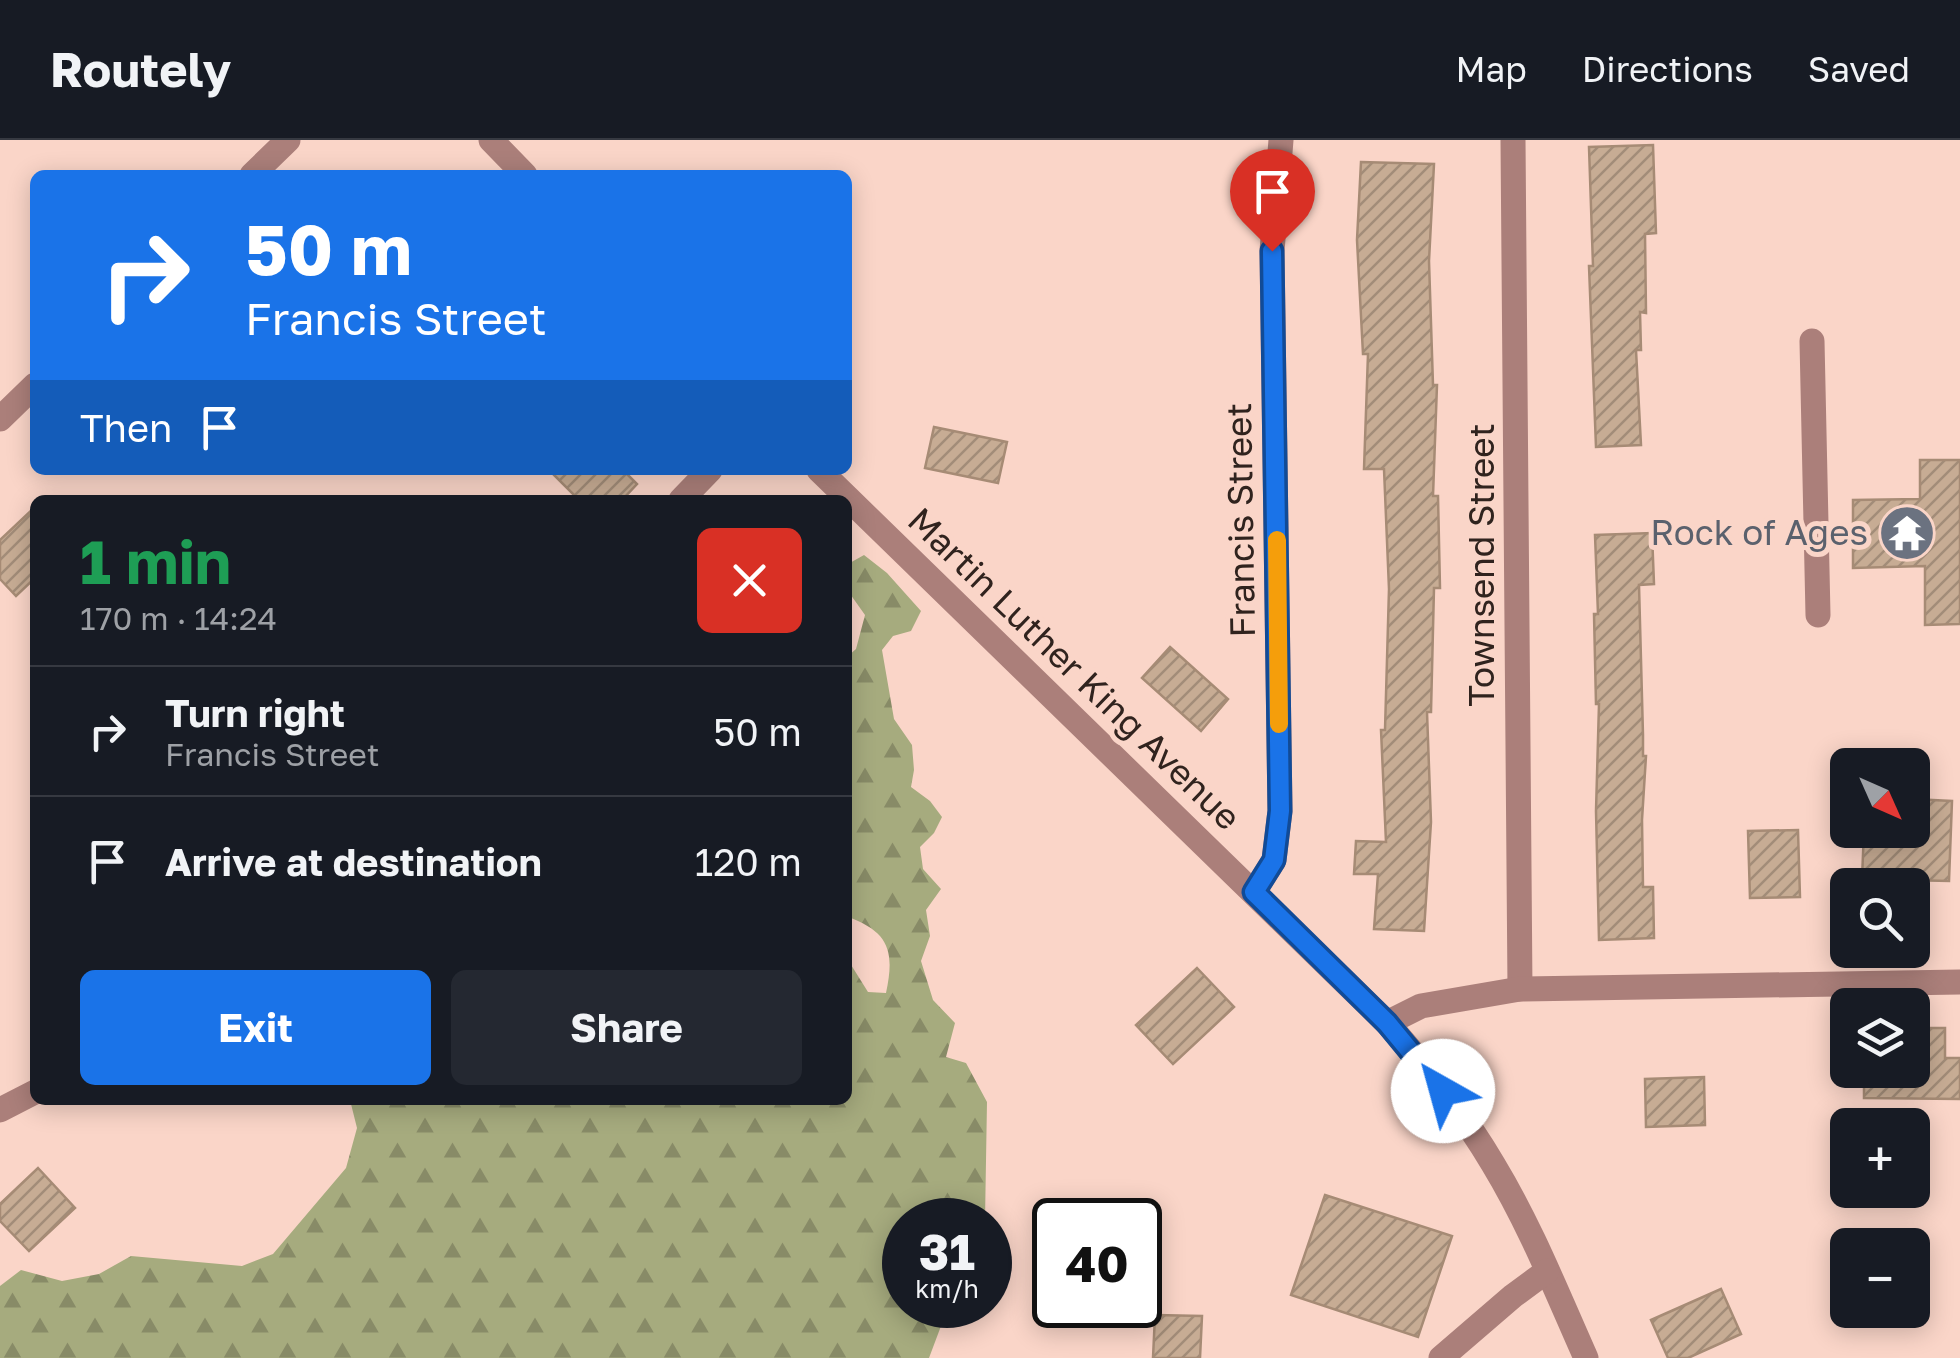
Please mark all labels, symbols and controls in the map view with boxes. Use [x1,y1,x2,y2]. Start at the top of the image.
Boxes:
text: Routely [50,40,231,98]
text: Map [1455,48,1527,90]
text: Directions [1582,48,1753,90]
text: Saved [1808,48,1910,90]
pin [1230,149,1315,252]
icon: arrive [1245,164,1300,219]
text: 50 m [245,206,412,290]
icon: right [80,210,210,340]
text: Francis Street [245,291,547,345]
icon: arrive [192,400,247,455]
street label: Francis Street [1217,402,1263,638]
text: Then [80,405,172,450]
street label: Townsend Street [1460,423,1502,707]
street label: Martin Luther King Avenue [900,498,1249,838]
temple icon: Rock of Ages [1877,503,1937,563]
place label: Rock of Ages [1650,511,1868,553]
text: 1 min [80,525,231,597]
button: close [697,528,802,633]
text: 170 m · 14:24 [80,599,277,637]
text: Turn right [165,690,345,735]
icon: right [80,704,135,759]
text: 50 m [713,709,802,754]
text: Francis Street [165,735,380,773]
north arrow [1830,748,1930,848]
map controls [1830,748,1930,1328]
icon: arrive [80,834,135,889]
text: Arrive at destination [165,839,542,884]
text: 120 m [695,839,802,884]
button: search [1830,868,1930,968]
button: Exit [80,970,431,1085]
button: Share [451,970,802,1085]
button: layers [1830,988,1930,1088]
position arrow [1391,1039,1495,1143]
button: + [1830,1108,1930,1208]
speed limit sign: 40 [1032,1198,1162,1328]
text: 31 [919,1221,975,1281]
button: − [1830,1228,1930,1328]
text: km/h [915,1273,979,1304]

